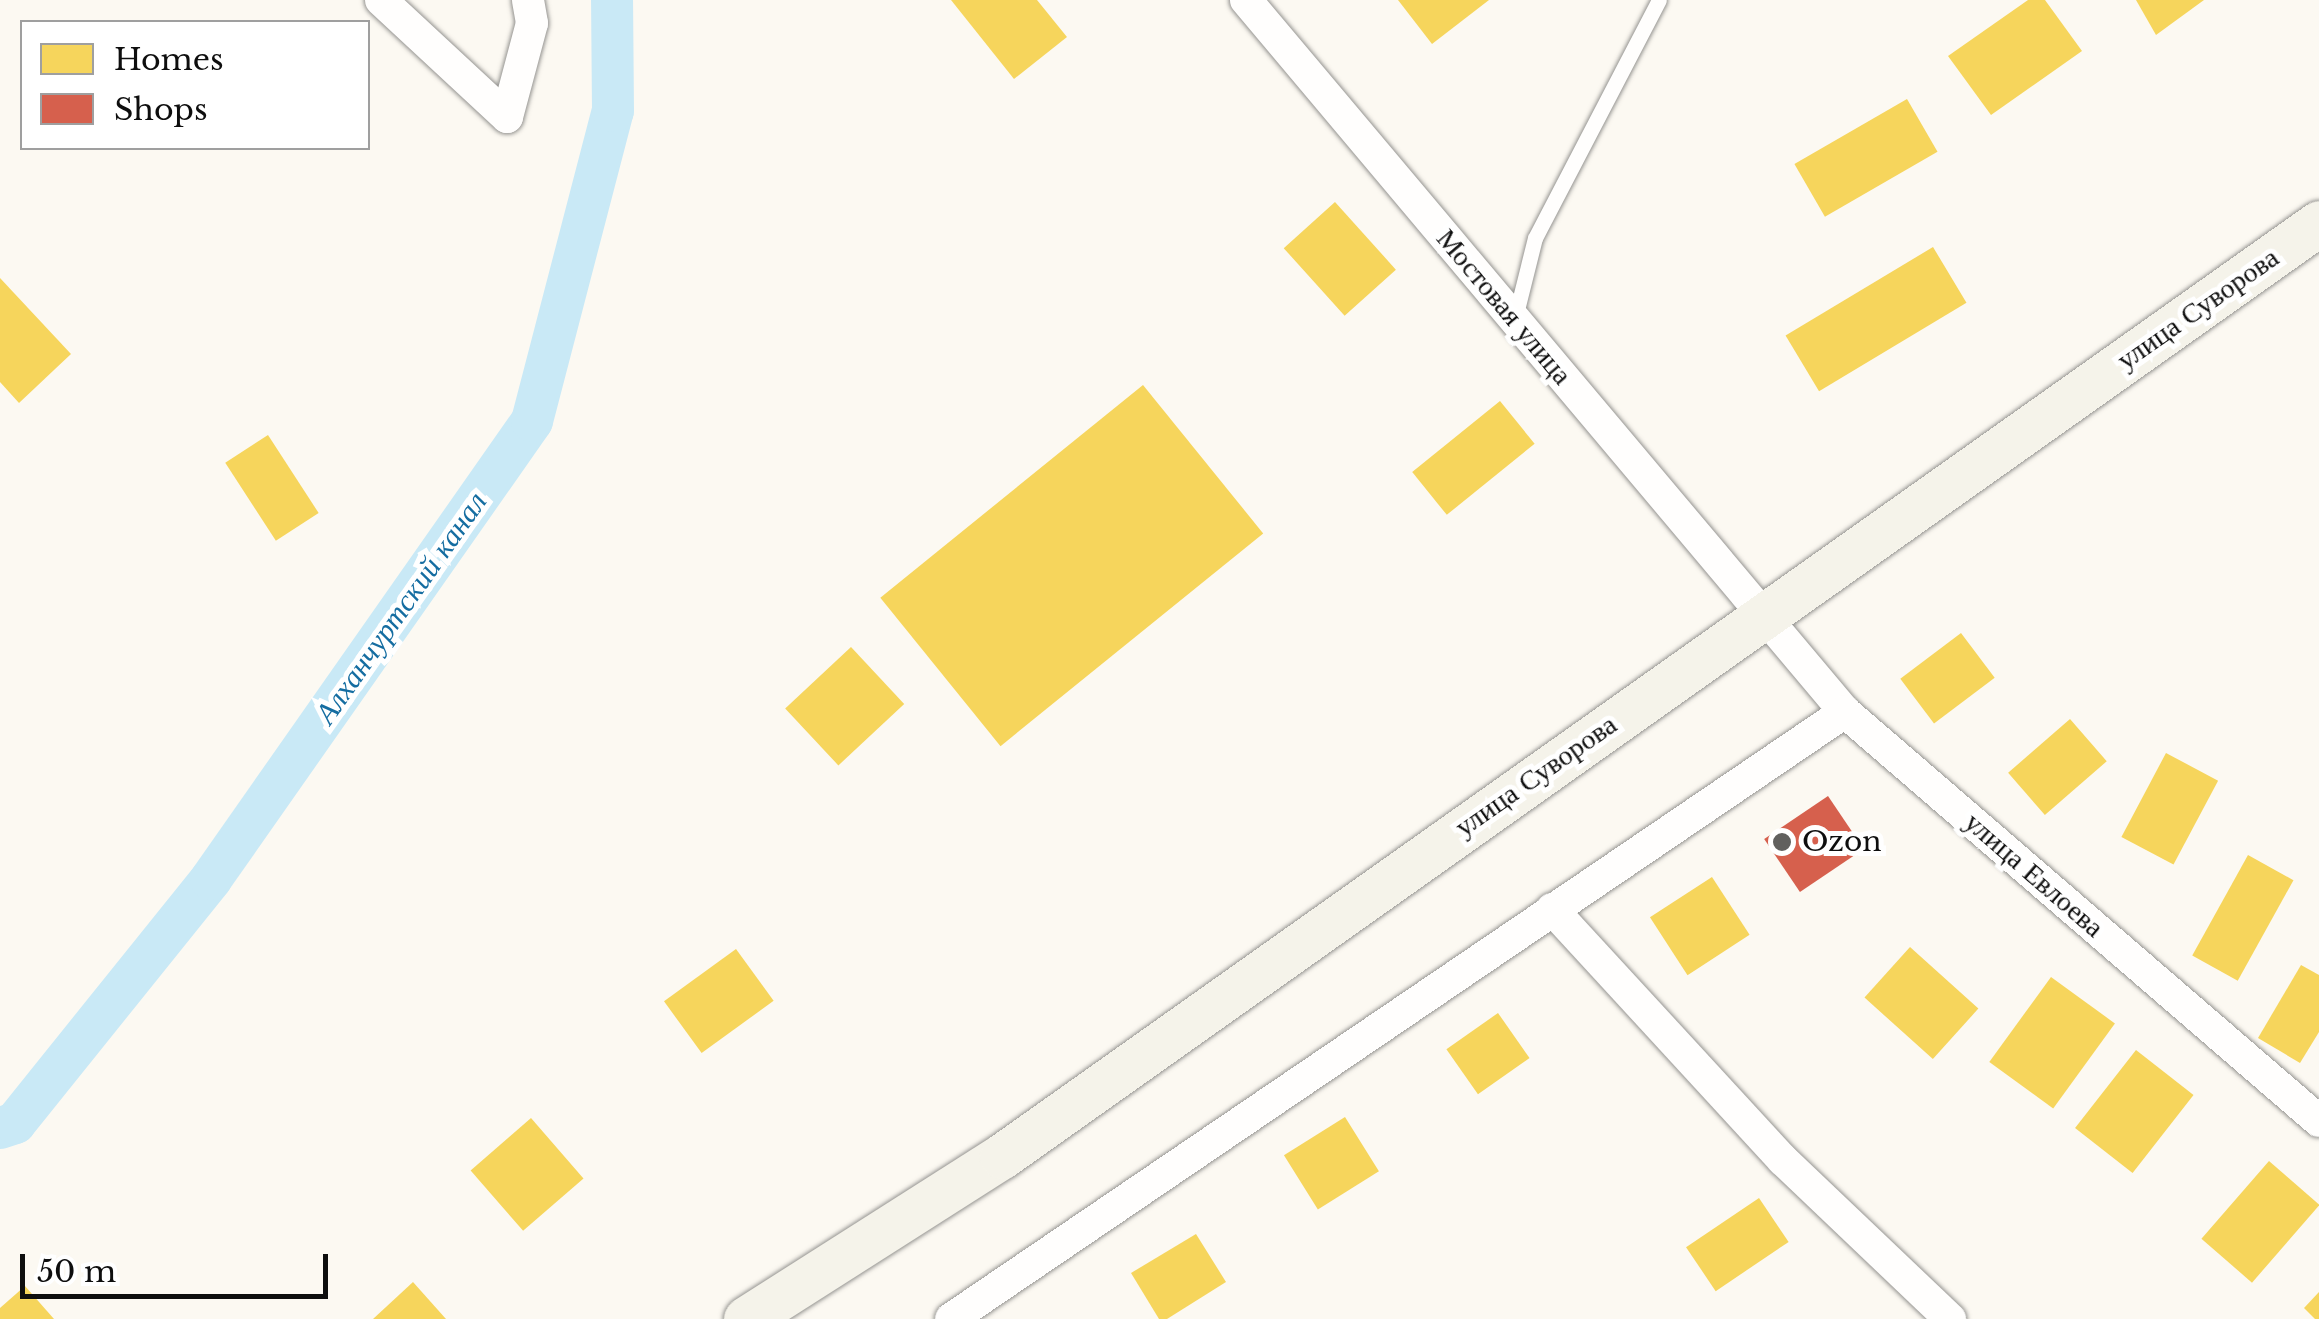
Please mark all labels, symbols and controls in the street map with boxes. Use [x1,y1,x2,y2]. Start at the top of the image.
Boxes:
legend [20,20,370,150]
text: Homes [114,41,224,78]
text: Shops [114,91,208,128]
street label: Мостовая улица [1429,222,1579,392]
street label: улица Суворова [2111,241,2285,377]
water label: Алханчуртский канал [308,485,494,731]
street label: улица Суворова [1449,708,1623,844]
street label: улица Евлоева [1958,806,2110,944]
place label: Ozon [1802,825,1881,859]
marker: Ozon [1771,831,1793,853]
scale bar [25,1234,332,1296]
text: 50 m [37,1253,116,1290]

